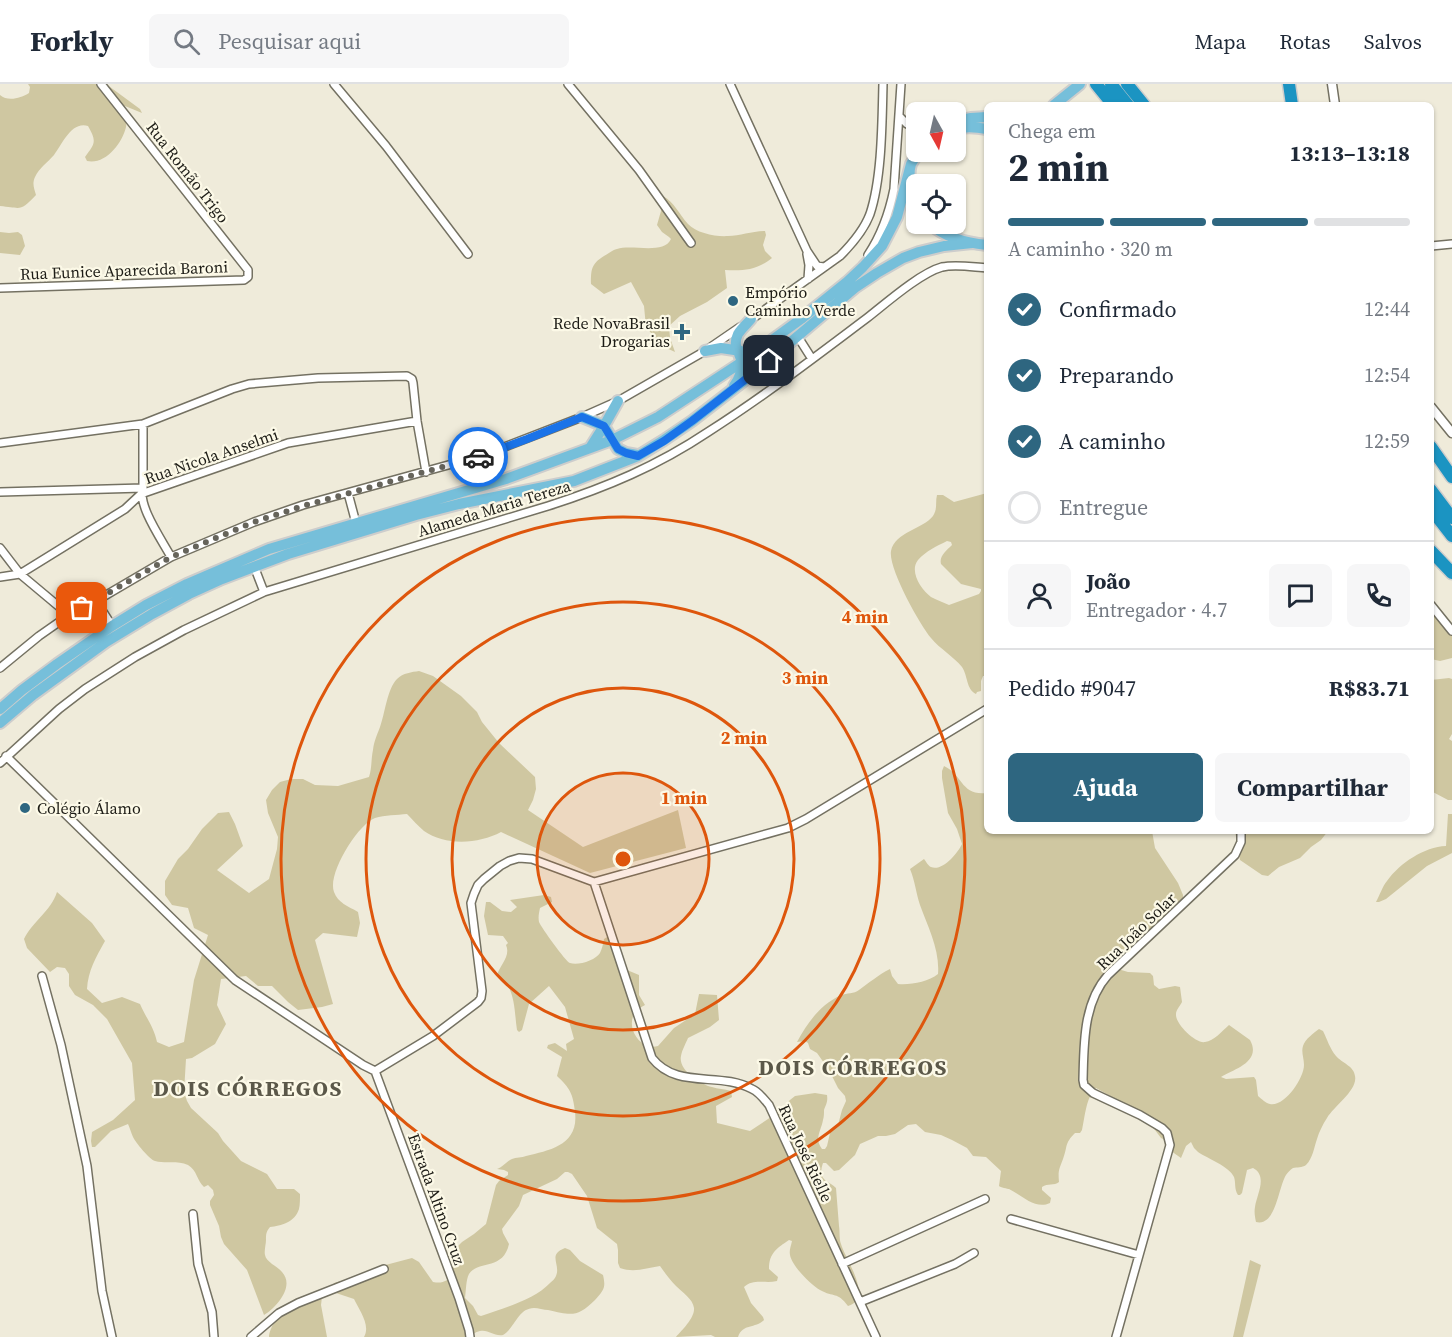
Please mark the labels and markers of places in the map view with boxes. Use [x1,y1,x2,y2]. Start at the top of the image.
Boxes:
place label: Empório Caminho Verde [745,281,855,321]
marker: Empório Caminho Verde [726,294,740,308]
place label: Rede NovaBrasil Drogarias [553,312,670,352]
marker: Rede NovaBrasil Drogarias [675,325,689,339]
pin [743,335,794,386]
pin [56,582,107,633]
place label: Colégio Álamo [37,797,141,819]
marker: Colégio Álamo [18,801,32,815]
centre of rings [613,849,633,869]

